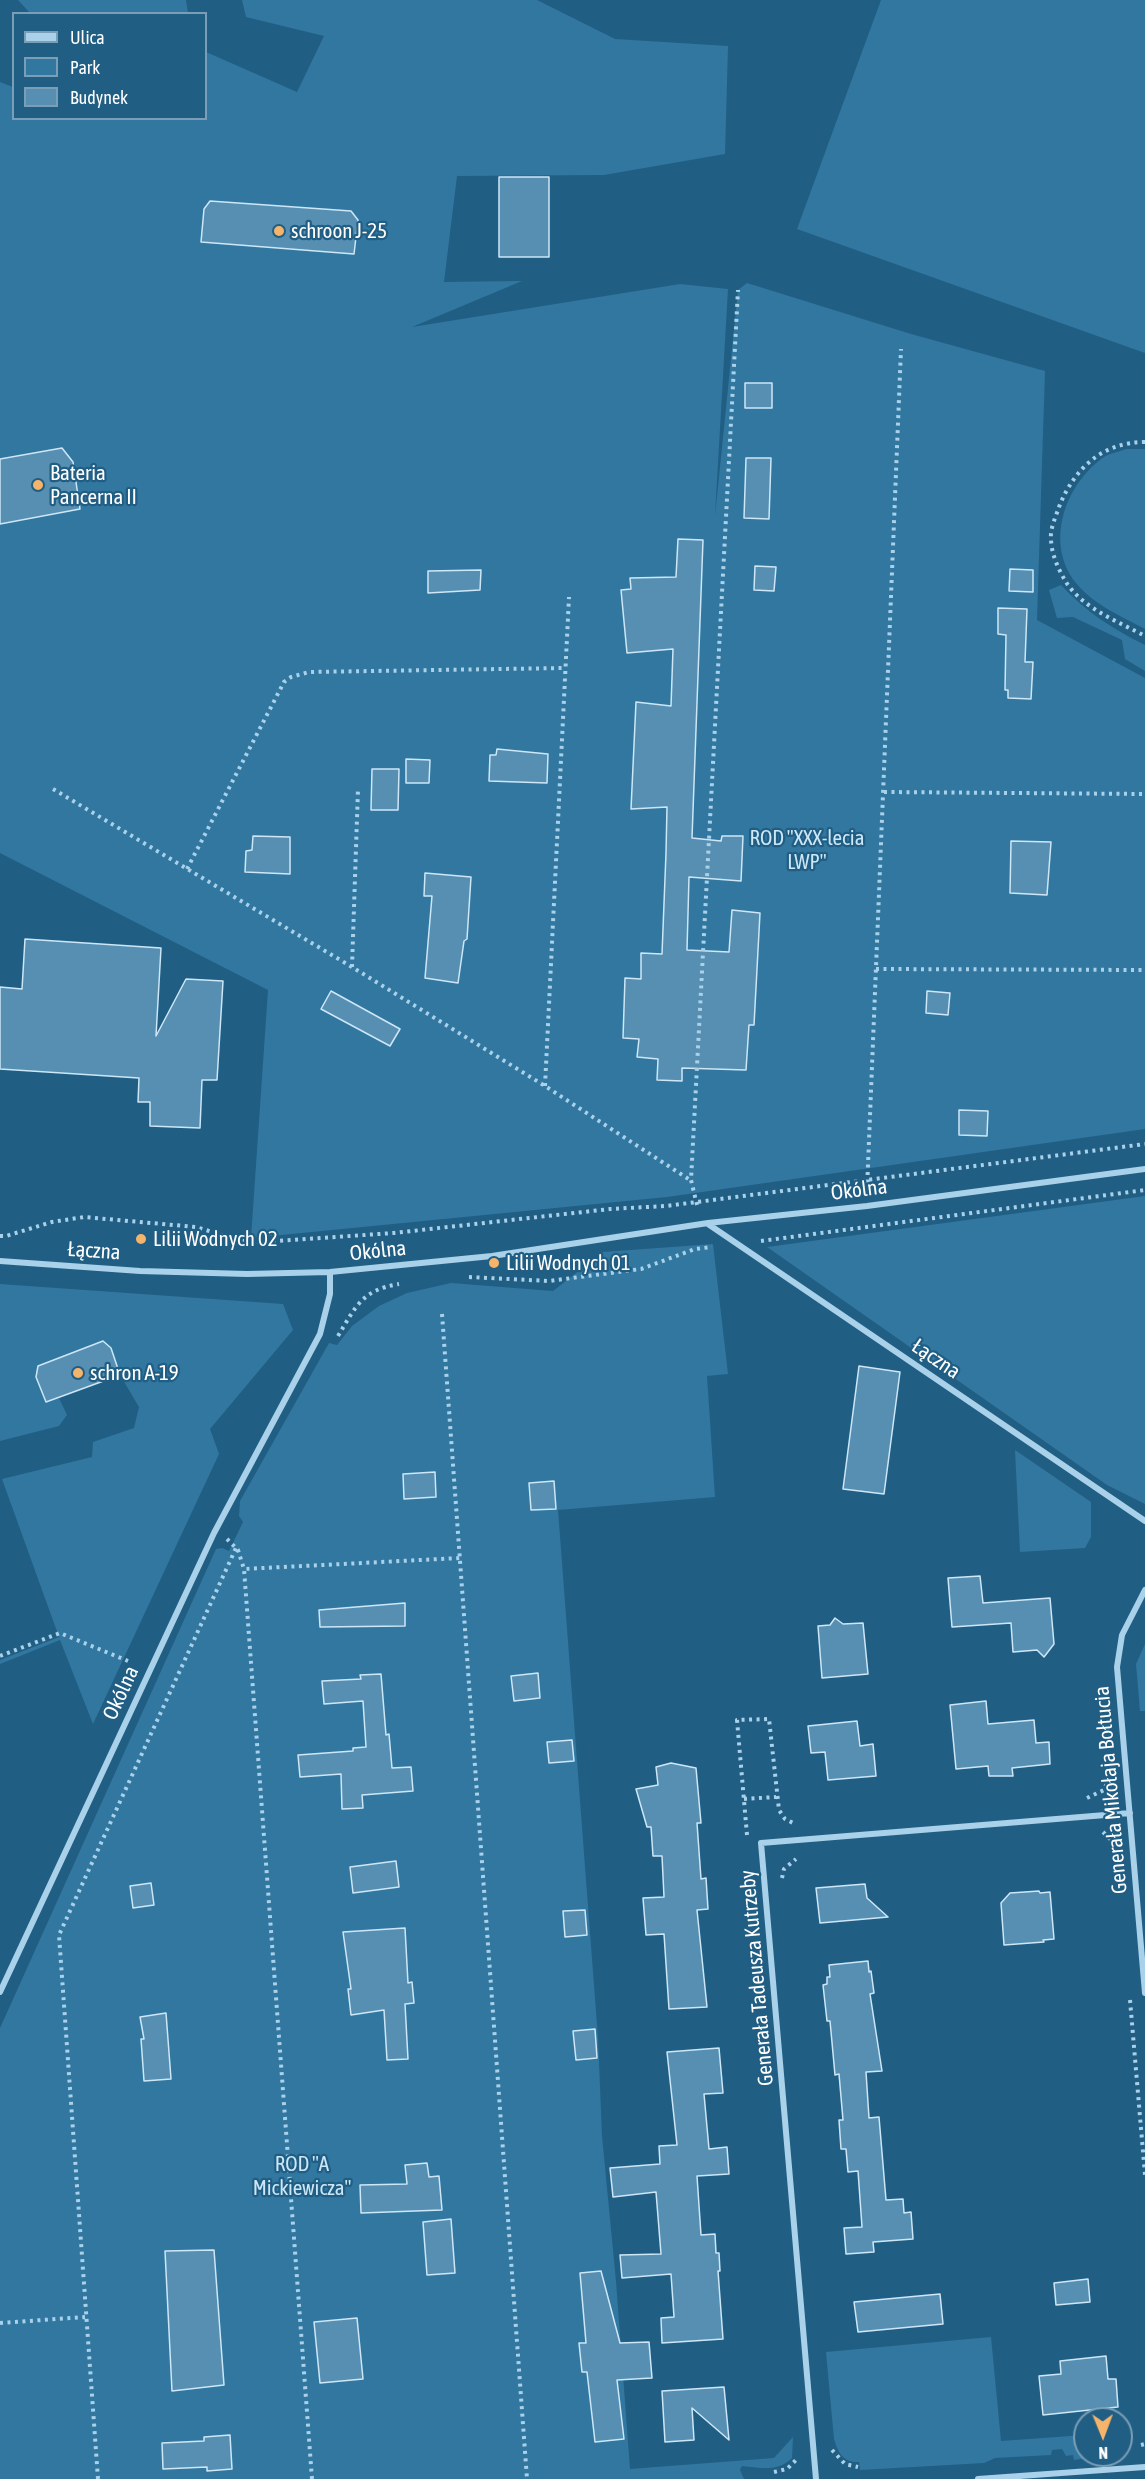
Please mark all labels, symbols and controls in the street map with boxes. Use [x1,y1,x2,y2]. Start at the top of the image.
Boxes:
legend [12,12,207,120]
text: Ulica [70,27,105,48]
text: Park [70,57,100,78]
text: Budynek [70,87,128,108]
place label: schroon J-25 [291,218,387,244]
marker: schroon J-25 [272,224,286,238]
place label: Bateria Pancerna II [50,460,137,510]
marker: Bateria Pancerna II [31,478,45,492]
park label: ROD "XXX-lecia LWP" [750,825,864,875]
street label: Okólna [829,1174,889,1206]
place label: Lilii Wodnych 02 [153,1226,278,1252]
marker: Lilii Wodnych 02 [134,1232,148,1246]
street label: Okólna [349,1236,407,1266]
street label: Łączna [67,1237,121,1265]
place label: Lilii Wodnych 01 [506,1250,631,1276]
marker: Lilii Wodnych 01 [487,1256,501,1270]
street label: Łączna [907,1334,965,1384]
place label: schron A-19 [90,1360,179,1386]
marker: schron A-19 [71,1366,85,1380]
street label: Okólna [98,1662,144,1724]
street label: Generała Mikołaja Bołtucia [1089,1685,1133,1895]
street label: Generała Tadeusza Kutrzeby [735,1869,779,2087]
park label: ROD "A Mickiewicza" [253,2151,351,2201]
north arrow [1073,2407,1133,2467]
text: N [1098,2444,1108,2462]

